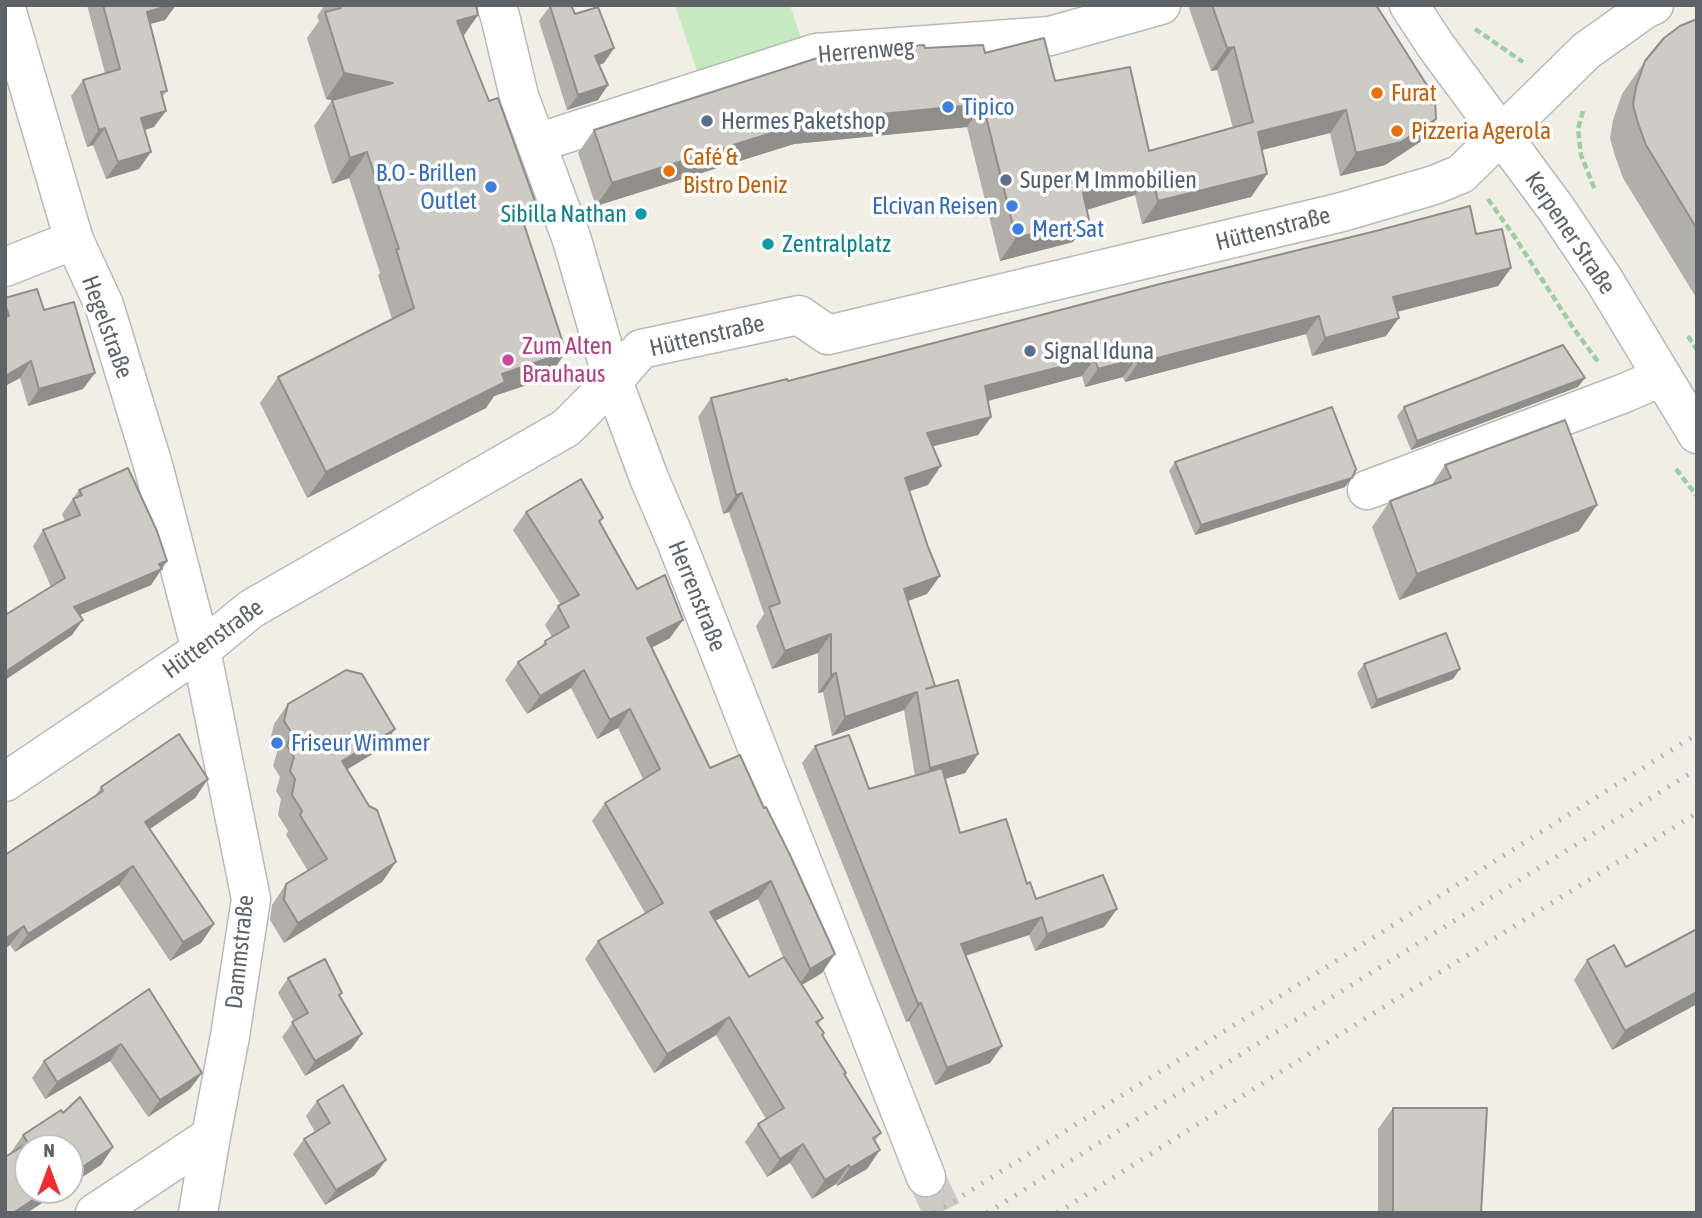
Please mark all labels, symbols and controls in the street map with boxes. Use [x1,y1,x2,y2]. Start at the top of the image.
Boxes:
street label: Herrenweg [817,32,915,70]
place label: Furat [1391,79,1437,107]
marker: Furat [1369,85,1385,101]
place label: Tipico [962,93,1015,121]
marker: Tipico [940,99,956,115]
place label: Hermes Paketshop [721,107,886,135]
marker: Hermes Paketshop [699,113,715,129]
place label: Pizzeria Agerola [1411,117,1551,145]
marker: Pizzeria Agerola [1389,123,1405,139]
place label: Café & Bistro Deniz [683,143,787,199]
place label: B.O - Brillen Outlet [376,159,477,215]
marker: Café & Bistro Deniz [661,163,677,179]
place label: Super M Immobilien [1020,166,1197,194]
street label: Kerpener Straße [1519,166,1621,300]
marker: Super M Immobilien [998,172,1014,188]
marker: B.O - Brillen Outlet [483,179,499,195]
place label: Elcivan Reisen [872,192,998,220]
marker: Elcivan Reisen [1004,198,1020,214]
place label: Sibilla Nathan [501,200,627,228]
street label: Hüttenstraße [1213,201,1333,257]
marker: Sibilla Nathan [633,206,649,222]
place label: Mert Sat [1032,215,1104,243]
marker: Mert Sat [1010,221,1026,237]
place label: Zentralplatz [782,230,891,258]
marker: Zentralplatz [760,236,776,252]
street label: Hegelstraße [75,272,139,382]
street label: Hüttenstraße [647,309,767,363]
place label: Zum Alten Brauhaus [522,332,612,388]
place label: Signal Iduna [1044,337,1154,365]
marker: Signal Iduna [1022,343,1038,359]
marker: Zum Alten Brauhaus [500,352,516,368]
street label: Herrenstraße [662,536,732,656]
street label: Hüttenstraße [157,593,269,685]
place label: Friseur Wimmer [291,729,430,757]
marker: Friseur Wimmer [269,735,285,751]
street label: Dammstraße [220,894,260,1010]
north arrow [14,1134,84,1204]
text: N [43,1139,55,1161]

